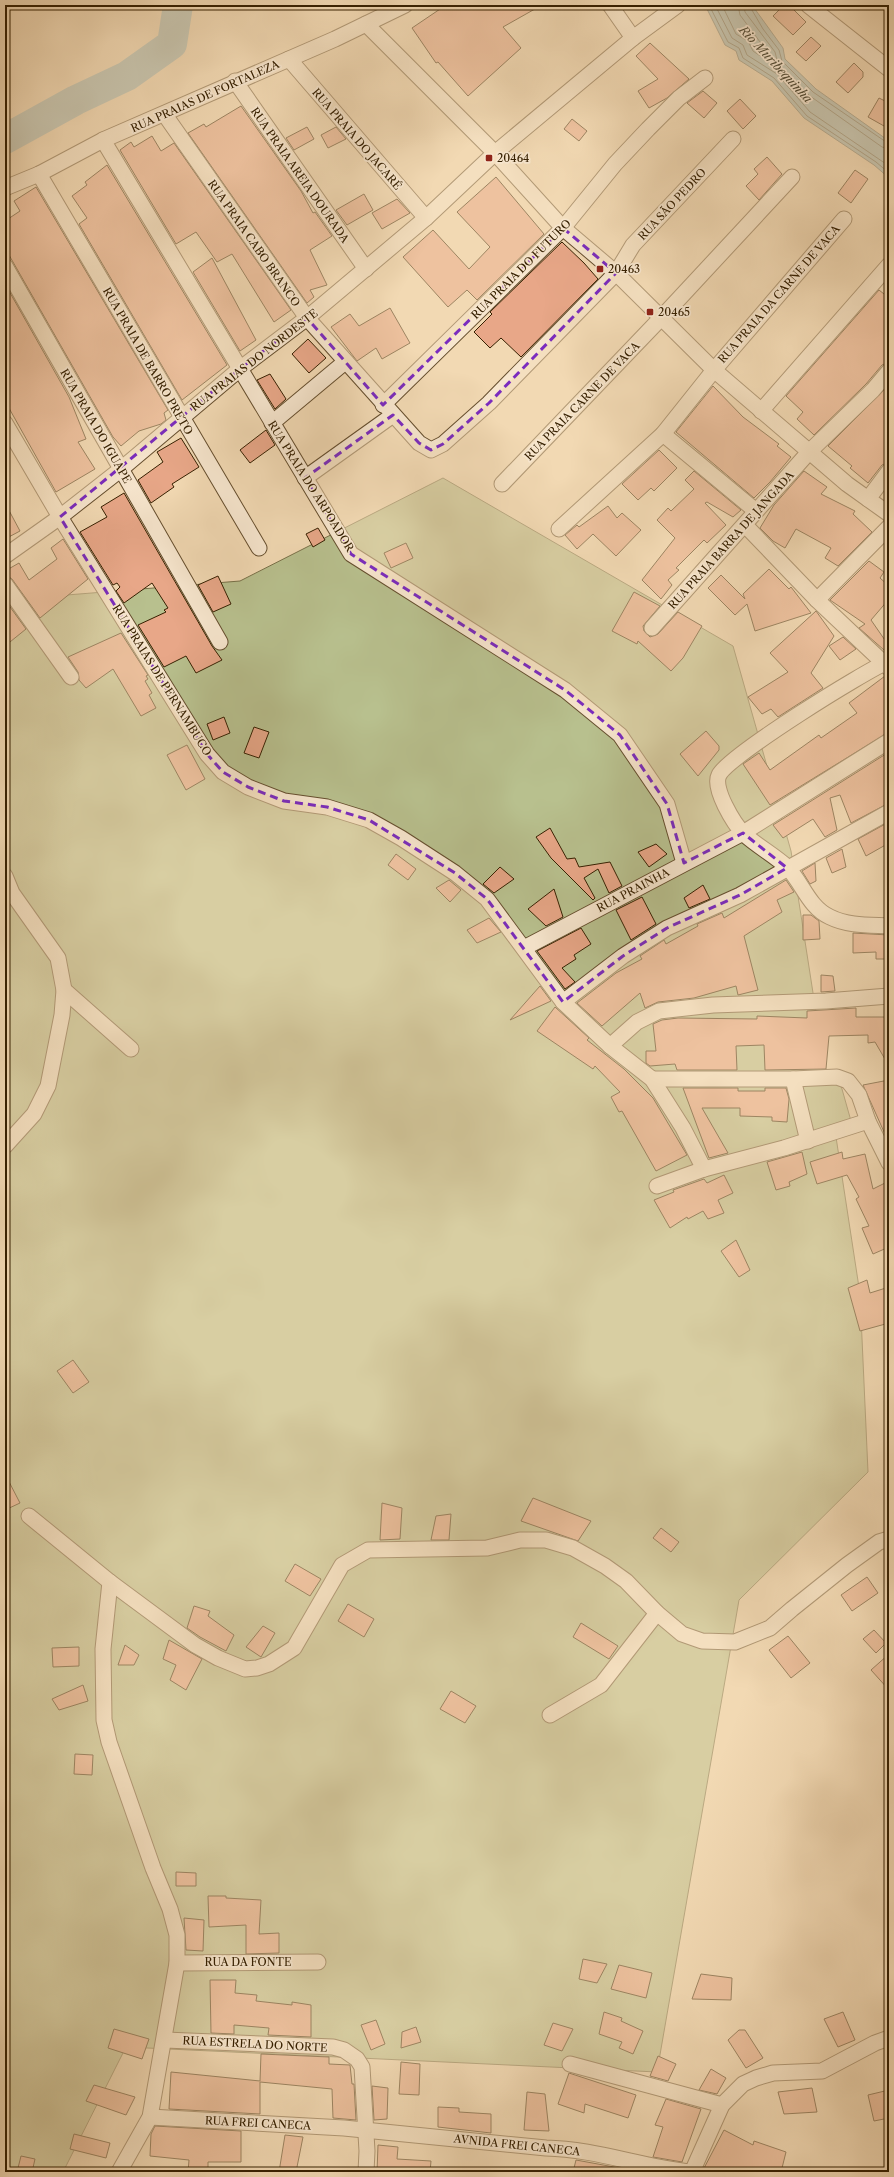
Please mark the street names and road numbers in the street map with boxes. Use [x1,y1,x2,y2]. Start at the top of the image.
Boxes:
street label: RUA PRAIAS DE FORTALEZA [129,56,282,135]
street label: RUA PRAIA DO JACARÉ [309,85,405,193]
street label: RUA PRAIA AREIA DOURADA [248,104,353,246]
street label: RUA SÃO PEDRO [635,165,709,243]
street label: RUA PRAIA CABO BRANCO [205,177,303,309]
street label: RUA PRAIA DO FUTURO [468,216,574,322]
street label: RUA PRAIA DA CARNE DE VACA [715,221,843,366]
street label: RUA PRAIA DE BARRO PRETO [100,285,196,437]
street label: RUA PRAIAS DO NORDESTE [188,306,321,414]
street label: RUA PRAIA CARNE DE VACA [522,338,643,463]
street label: RUA PRAIA DO IGUAPE [57,366,135,486]
street label: RUA PRAIA DO ARPOADOR [265,418,358,555]
street label: RUA PRAIA BARRA DE JANGADA [665,467,797,612]
street label: RUA PRAIAS DE PERNAMBUCO [109,602,215,758]
street label: RUA PRAINHA [594,864,673,915]
street label: RUA DA FONTE [205,1955,292,1969]
street label: RUA ESTRELA DO NORTE [182,2033,328,2055]
street label: RUA FREI CANECA [204,2113,312,2133]
street label: AVNIDA FREI CANECA [452,2131,582,2159]

